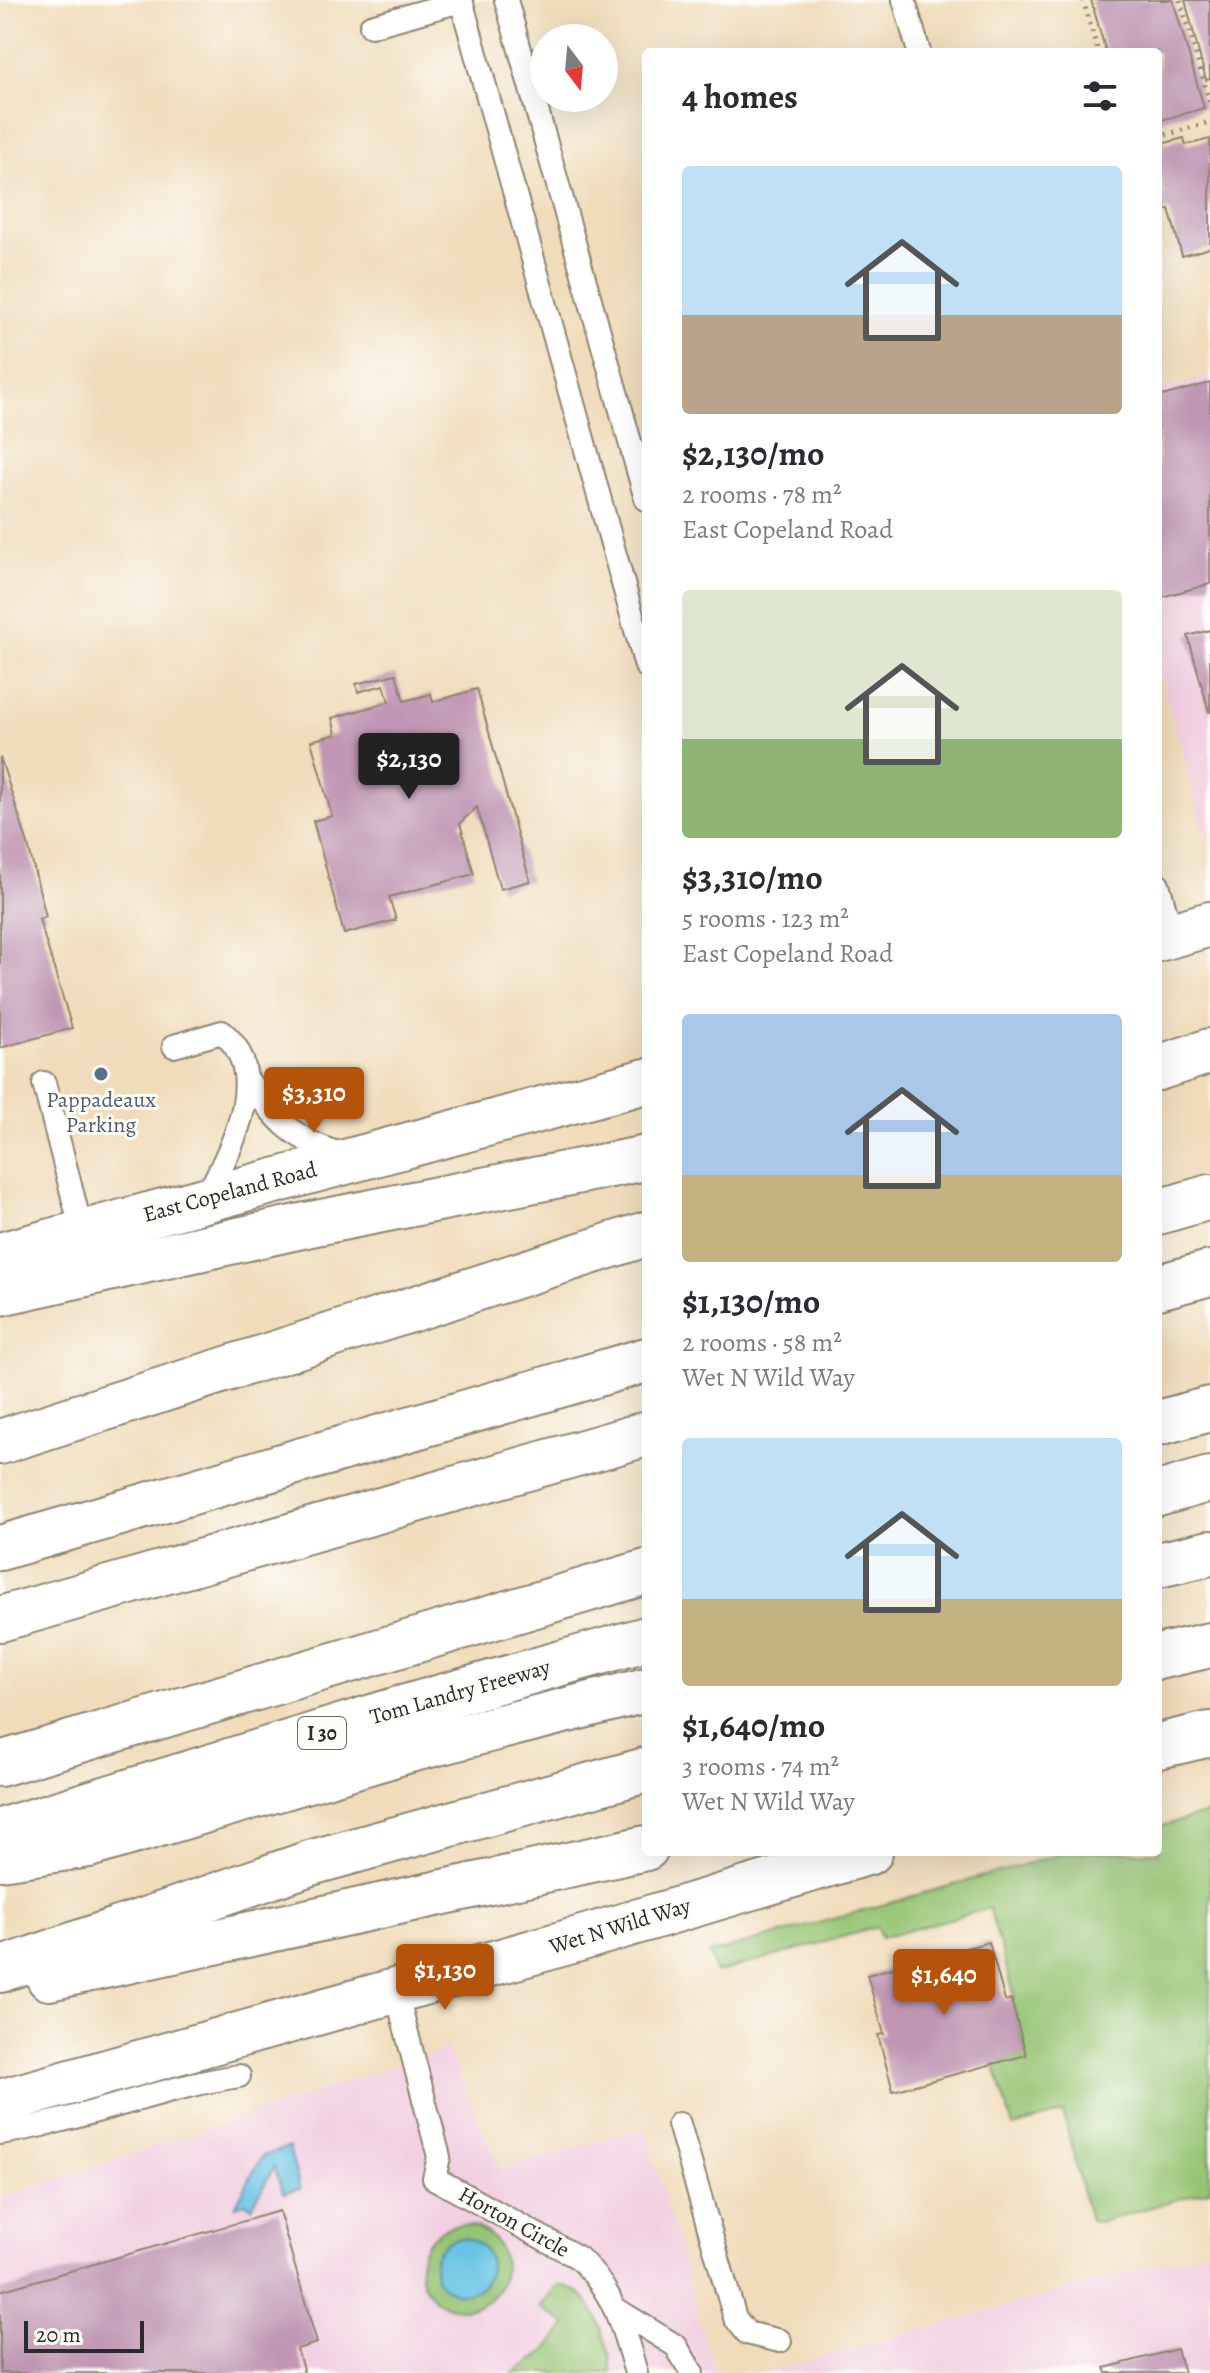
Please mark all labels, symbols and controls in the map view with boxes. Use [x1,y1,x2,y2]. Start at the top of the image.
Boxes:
north arrow [530,24,618,112]
map controls [530,24,618,112]
text: 4 homes [682,73,798,120]
icon: filters [1078,74,1122,118]
icon: home [830,218,974,362]
text: $2,130/mo [682,430,825,477]
text: 2 rooms · 78 m² [682,477,841,512]
text: East Copeland Road [682,512,893,547]
icon: home [830,642,974,786]
pin: $2,130 [344,733,474,801]
text: $2,130 [376,741,442,776]
text: $3,310/mo [682,854,823,901]
text: 5 rooms · 123 m² [682,901,849,936]
text: East Copeland Road [682,936,893,971]
marker: Pappadeaux Parking [92,1065,110,1083]
icon: home [830,1066,974,1210]
pin: $3,310 [249,1067,379,1135]
text: $3,310 [282,1075,346,1110]
place label: Pappadeaux Parking [46,1085,156,1140]
street label: East Copeland Road [140,1154,320,1230]
text: $1,130/mo [682,1278,820,1325]
text: 2 rooms · 58 m² [682,1325,842,1360]
text: Wet N Wild Way [682,1360,855,1395]
icon: home [830,1490,974,1634]
street label: Tom Landry Freeway [366,1652,554,1732]
text: $1,640/mo [682,1702,825,1749]
road number: I 30 [298,1717,346,1749]
text: 3 rooms · 74 m² [682,1749,839,1784]
text: Wet N Wild Way [682,1784,855,1819]
street label: Wet N Wild Way [545,1890,694,1962]
pin: $1,130 [380,1944,510,2012]
pin: $1,640 [879,1949,1009,2017]
text: $1,130 [414,1952,476,1987]
text: $1,640 [911,1957,977,1992]
street label: Horton Circle [453,2179,575,2265]
scale bar [24,2317,144,2353]
text: 20 m [36,2320,81,2350]

